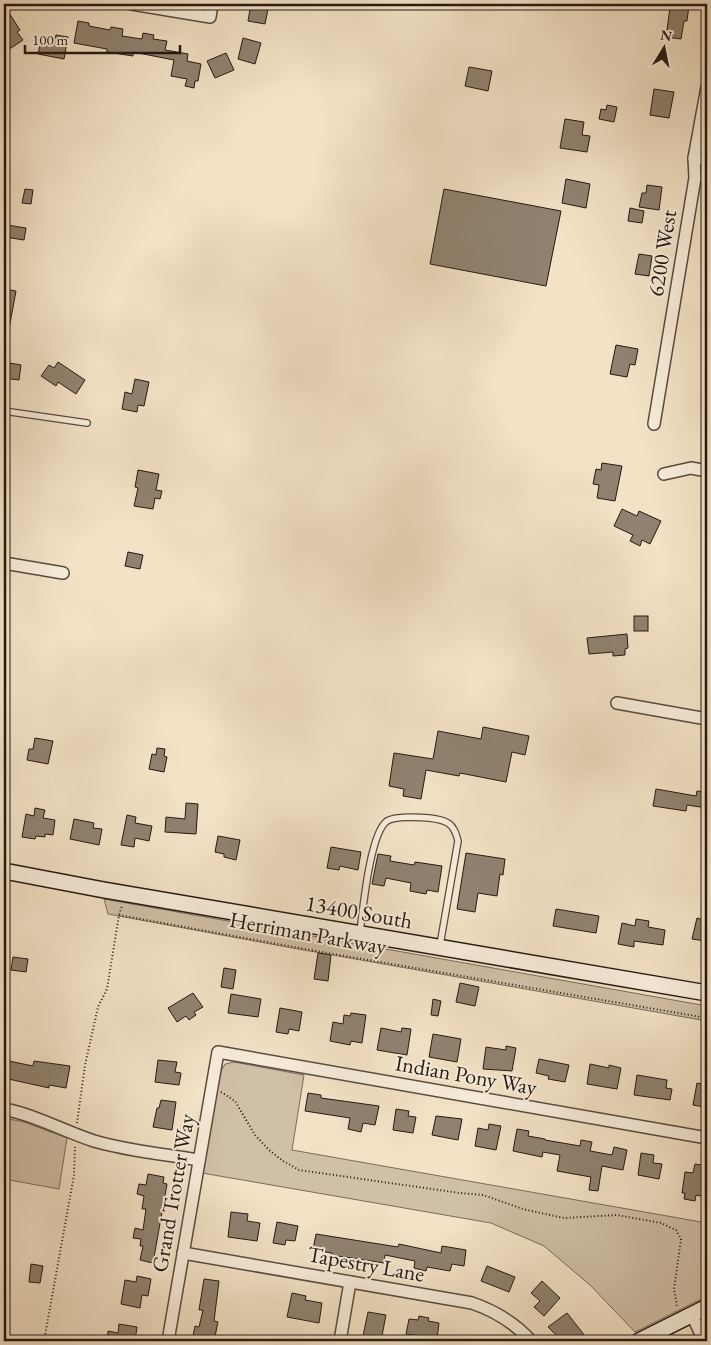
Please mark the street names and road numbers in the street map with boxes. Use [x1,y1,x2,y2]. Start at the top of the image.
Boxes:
street label: 6200 West [641,208,683,298]
street label: 13400 South [303,888,415,936]
street label: Herriman Parkway [227,905,389,961]
street label: Indian Pony Way [393,1048,539,1102]
street label: Grand Trotter Way [145,1111,201,1274]
street label: Tapestry Lane [305,1239,427,1289]

